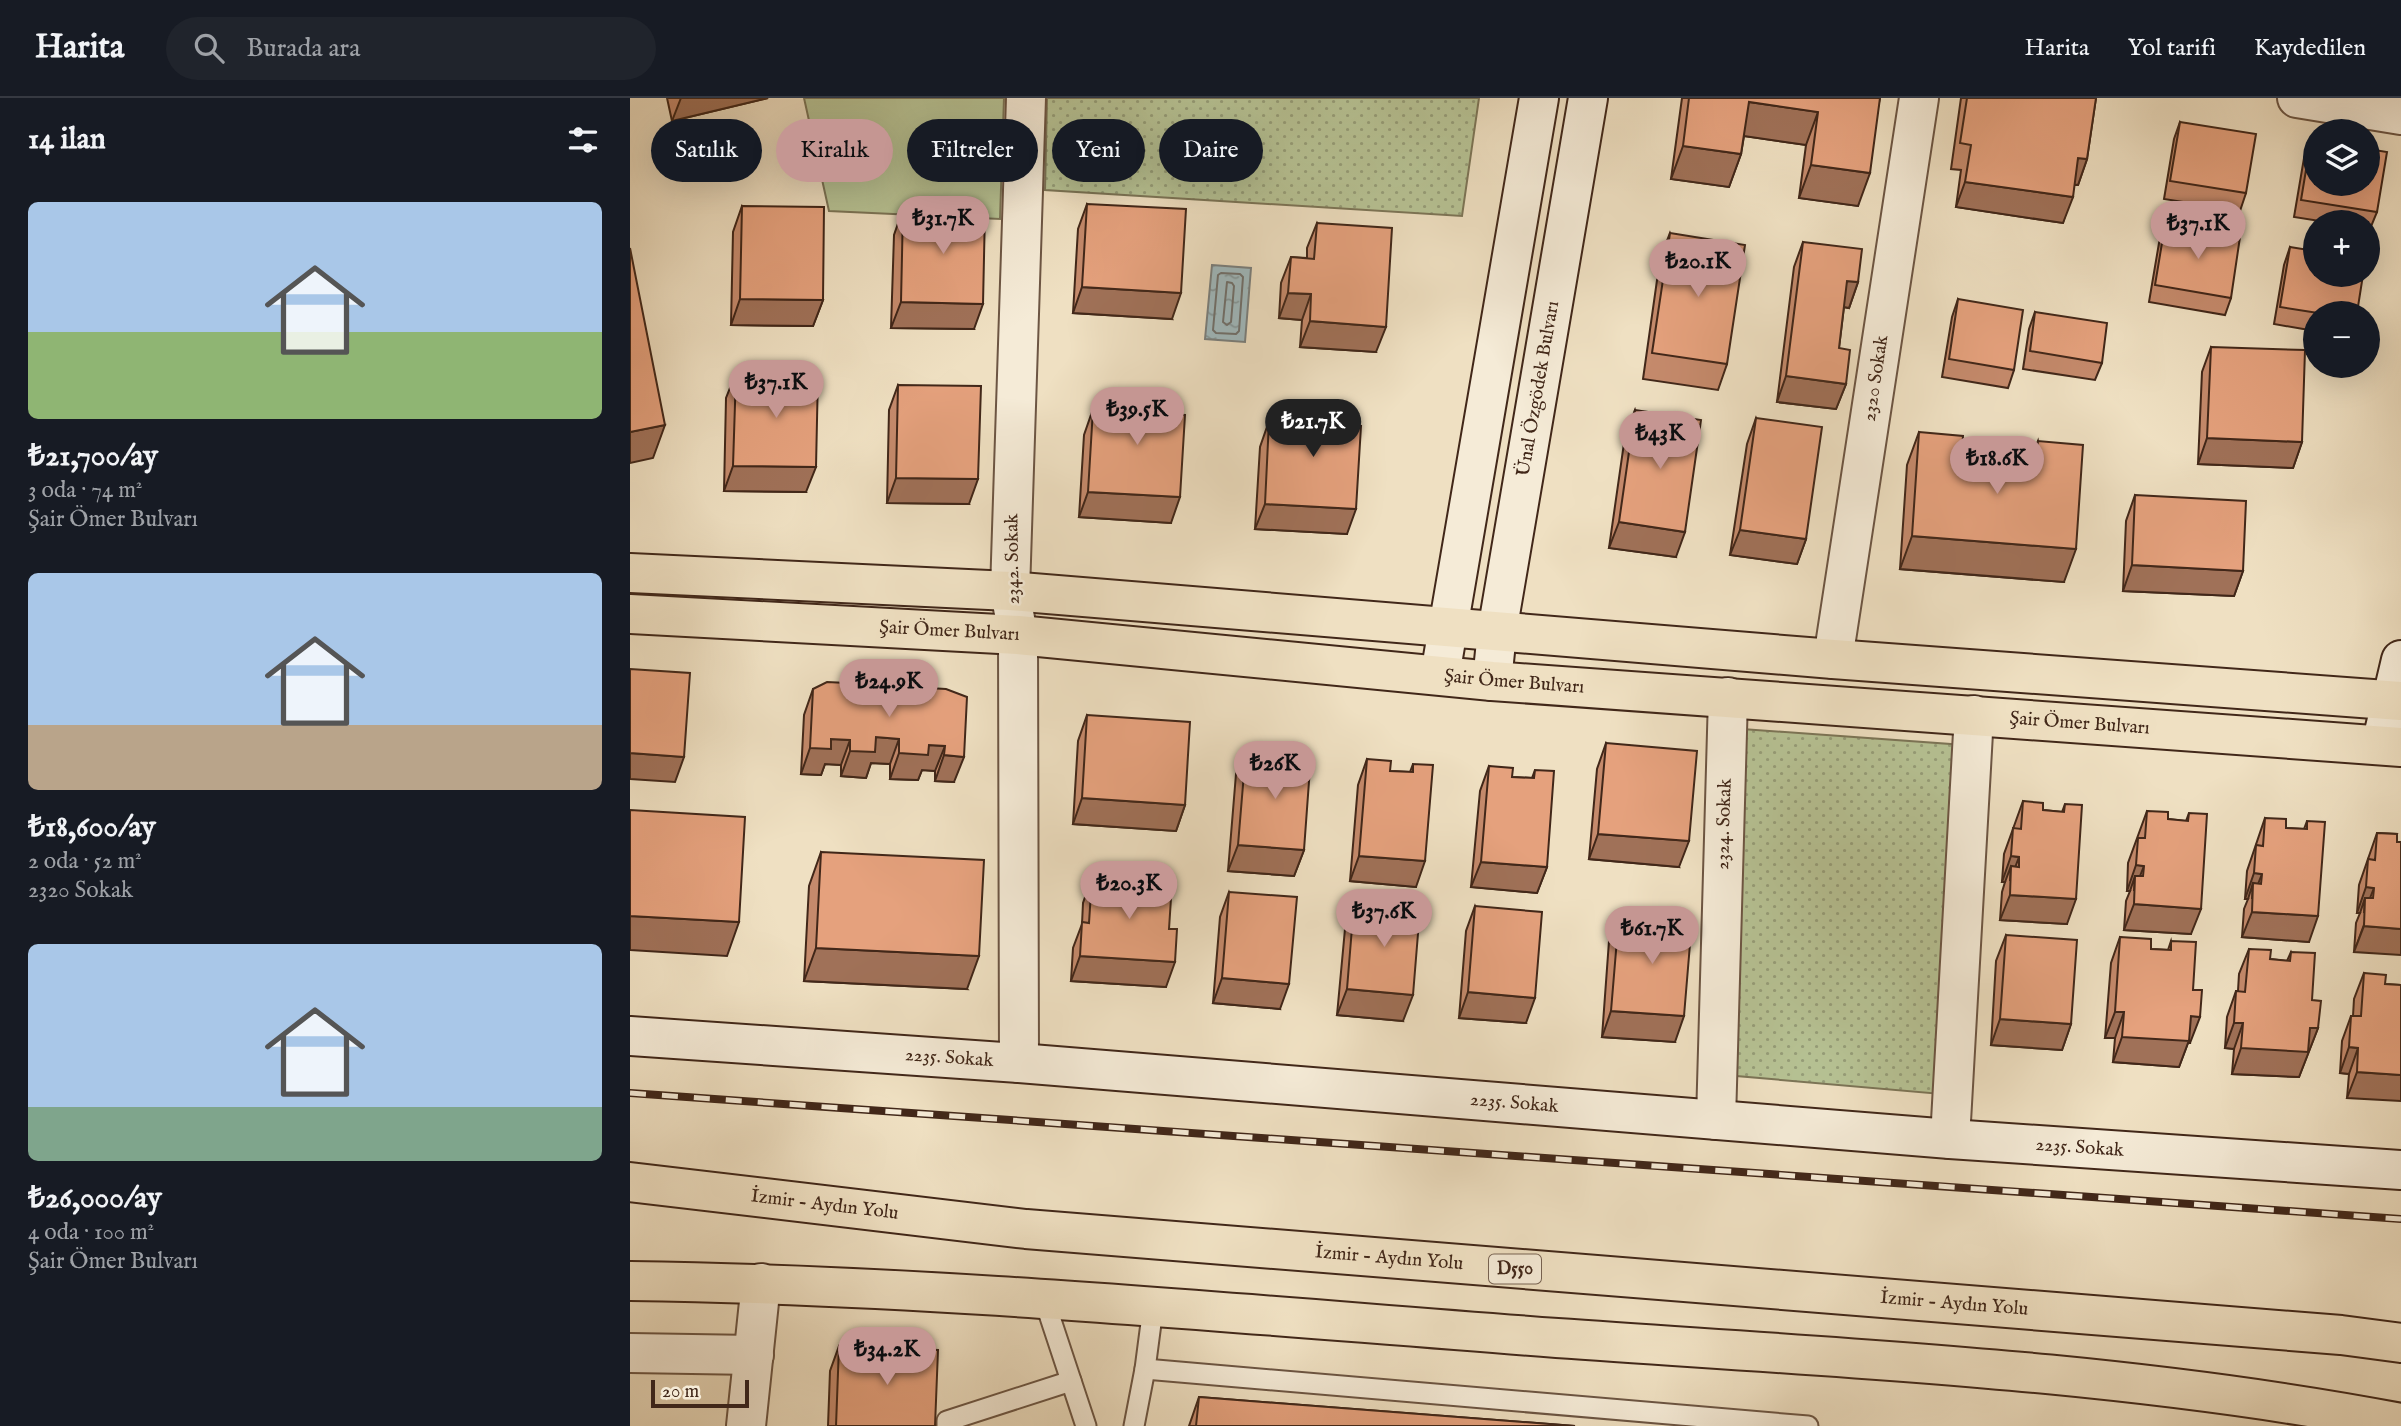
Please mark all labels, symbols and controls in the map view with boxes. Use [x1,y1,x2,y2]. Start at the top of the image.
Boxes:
search box [166,17,656,80]
text: Harita [35,27,124,69]
icon: search [190,29,228,67]
text: Burada ara [246,32,360,65]
text: Harita [2025,33,2089,64]
text: Yol tarifi [2127,33,2216,64]
text: Kaydedilen [2254,33,2366,64]
chip: Satılık [651,119,762,182]
chip: Kiralık [776,119,893,182]
chip: Filtreler [907,119,1038,182]
chip: Yeni [1052,119,1145,182]
chip: Daire [1159,119,1263,182]
map controls [2303,119,2380,378]
button: layers [2303,119,2380,196]
text: 14 ilan [28,121,106,159]
icon: filters [564,121,602,159]
pin: ₺31.7K [886,197,1000,256]
pin: ₺37.1K [2141,202,2255,261]
text: ₺31.7K [912,204,974,233]
text: ₺37.1K [2167,209,2229,238]
button: + [2303,210,2380,287]
pin: ₺20.1K [1641,240,1755,299]
icon: home [252,247,378,373]
text: ₺20.1K [1665,247,1731,276]
street label: Ünal Özgödek Bulvarı [1512,299,1565,478]
button: − [2303,301,2380,378]
street label: 2320 Sokak [1858,333,1895,423]
pin: ₺37.1K [719,360,833,420]
text: ₺37.1K [745,368,807,397]
pin: ₺39.5K [1080,388,1194,447]
text: ₺39.5K [1106,395,1168,424]
pin: ₺21.7K [1256,400,1370,459]
text: ₺21.7K [1281,407,1345,436]
pin: ₺43K [1619,412,1701,471]
text: ₺43K [1635,419,1685,448]
pin: ₺18.6K [1940,436,2054,496]
text: ₺21,700/ay [28,438,158,476]
text: ₺18.6K [1966,444,2028,473]
text: 3 oda · 74 m² [28,476,143,505]
text: Şair Ömer Bulvarı [28,505,198,534]
street label: 2342. Sokak [1000,513,1026,605]
street label: Şair Ömer Bulvarı [879,616,1020,647]
icon: home [252,618,378,744]
pin: ₺24.9K [832,660,946,719]
street label: Şair Ömer Bulvarı [1443,664,1585,700]
text: ₺24.9K [855,667,923,696]
street label: Şair Ömer Bulvarı [2009,707,2151,741]
pin: ₺26K [1234,742,1316,801]
text: ₺26K [1250,749,1300,778]
street label: 2324. Sokak [1711,777,1738,870]
text: ₺18,600/ay [28,809,156,847]
text: 2 oda · 52 m² [28,847,142,876]
pin: ₺20.3K [1072,862,1186,921]
text: ₺20.3K [1096,869,1162,898]
text: 2320 Sokak [28,876,133,905]
pin: ₺37.6K [1327,890,1441,949]
text: ₺37.6K [1352,897,1416,926]
pin: ₺61.7K [1595,906,1709,966]
text: ₺61.7K [1621,914,1683,943]
icon: home [252,989,378,1115]
street label: 2235. Sokak [904,1043,995,1073]
street label: 2235. Sokak [1469,1088,1560,1119]
street label: 2235. Sokak [2035,1133,2125,1163]
text: ₺26,000/ay [28,1180,162,1218]
street label: İzmir - Aydın Yolu [749,1184,900,1226]
text: 4 oda · 100 m² [28,1218,154,1247]
street label: İzmir - Aydın Yolu [1314,1240,1464,1276]
text: Şair Ömer Bulvarı [28,1247,198,1276]
road number: D550 [1489,1254,1541,1284]
street label: İzmir - Aydın Yolu [1879,1286,2029,1322]
pin: ₺34.2K [830,1328,944,1387]
text: ₺34.2K [854,1335,920,1364]
scale bar [651,1377,749,1409]
text: 20 m [662,1380,699,1404]

